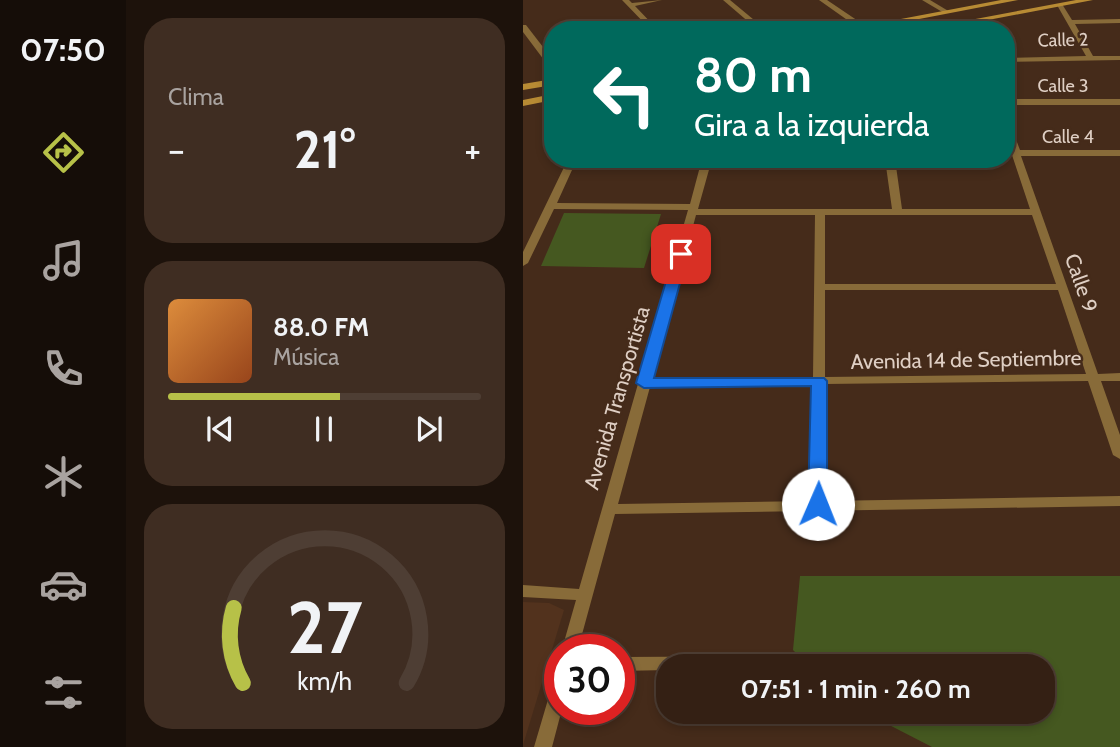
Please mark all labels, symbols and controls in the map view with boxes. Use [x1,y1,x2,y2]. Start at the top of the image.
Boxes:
street label: Calle 2 [1037,29,1089,51]
text: 07:50 [20,30,106,69]
text: 80 m [694,45,812,104]
icon: left [579,49,670,140]
street label: Calle 3 [1037,75,1089,97]
text: Clima [168,83,224,111]
text: Gira a la izquierda [694,105,929,144]
text: 21° [294,118,355,181]
text: − [168,126,185,173]
text: + [464,126,481,173]
street label: Calle 4 [1042,126,1094,148]
icon: directions [39,128,88,177]
pin [651,224,711,284]
icon: arrive [662,235,700,273]
icon: music [39,236,88,285]
street label: Calle 9 [1060,250,1103,315]
street label: Avenida Transportista [578,303,655,492]
text: 88.0 FM [273,311,369,343]
text: Música [273,343,339,371]
icon: phone [39,344,88,393]
street label: Avenida 14 de Septiembre [850,345,1082,374]
icon: previous [201,410,239,448]
icon: pause [305,410,343,448]
icon: next [410,410,448,448]
icon: climate [39,452,88,501]
position arrow [781,467,855,541]
icon: car [39,560,88,609]
text: 27 [287,583,362,671]
speed limit sign: 30 [544,634,635,725]
text: km/h [297,665,352,695]
icon: filters [39,668,88,717]
text: 07:51 · 1 min · 260 m [740,673,971,705]

